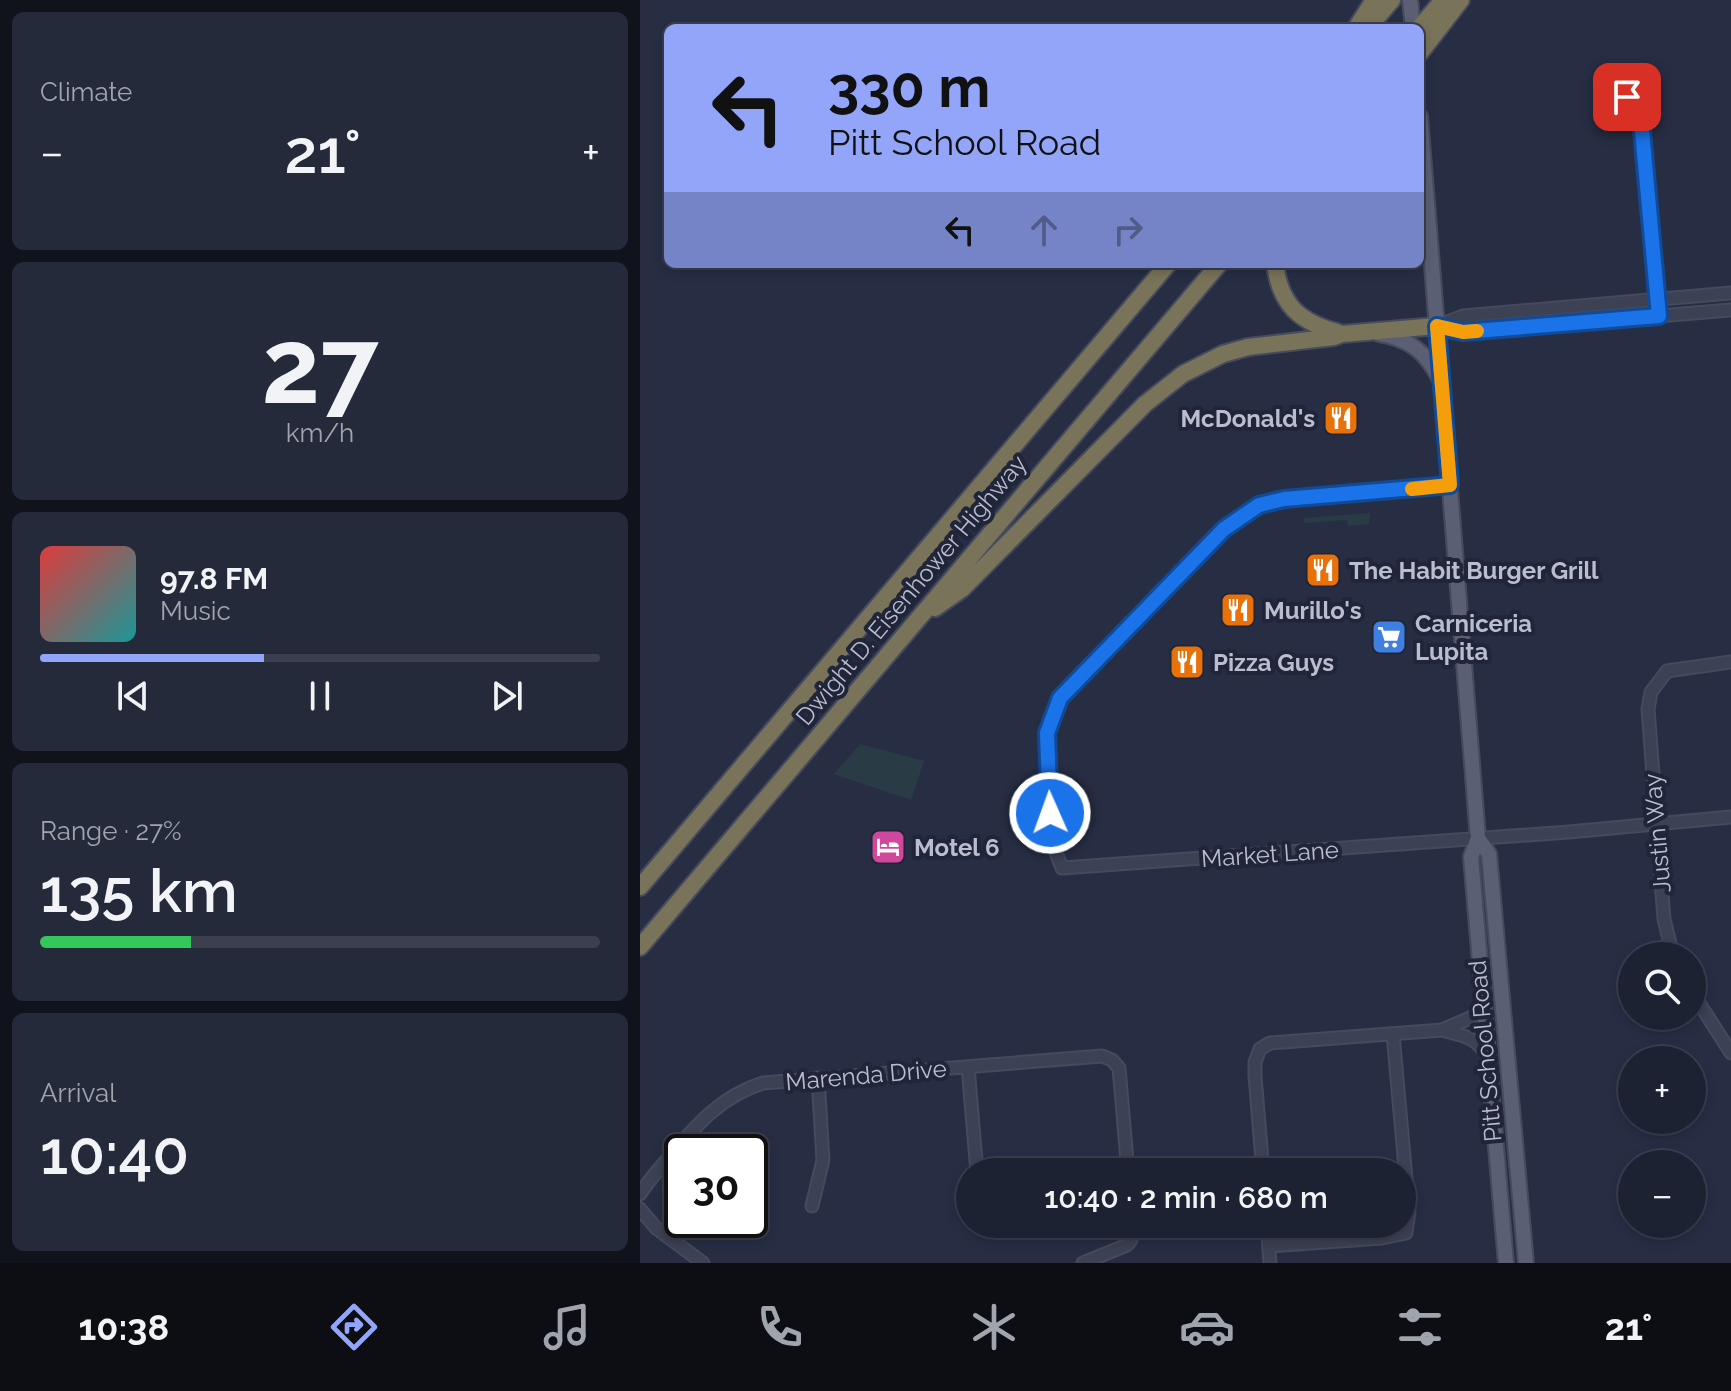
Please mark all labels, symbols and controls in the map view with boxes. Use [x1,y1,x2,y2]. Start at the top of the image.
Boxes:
text: 330 m [828,54,990,120]
icon: left [696,56,800,160]
pin [1593,63,1661,131]
icon: arrive [1605,75,1649,119]
text: Climate [40,77,132,107]
text: 21° [284,117,361,187]
text: Pitt School Road [828,121,1101,163]
text: − [40,127,64,178]
text: + [582,127,600,178]
icon: left [938,208,982,252]
icon: ahead [1022,208,1066,252]
icon: right [1106,208,1150,252]
text: 27 [261,305,379,427]
restaurant icon: McDonald's [1322,399,1360,437]
place label: McDonald's [1181,404,1315,433]
text: km/h [286,418,354,448]
street label: Dwight D. Eisenhower Highway [790,449,1032,731]
restaurant icon: The Habit Burger Grill [1304,551,1342,589]
place label: The Habit Burger Grill [1349,556,1599,585]
text: 97.8 FM [160,561,268,596]
restaurant icon: Murillo's [1219,591,1257,629]
text: Music [160,596,231,626]
place label: Murillo's [1264,596,1362,625]
place label: Carniceria Lupita [1415,609,1532,666]
supermarket icon: Carniceria Lupita [1370,618,1408,656]
restaurant icon: Pizza Guys [1168,643,1206,681]
place label: Pizza Guys [1213,648,1334,677]
icon: previous [111,674,155,718]
icon: pause [298,674,342,718]
icon: next [485,674,529,718]
position arrow [1008,771,1092,855]
street label: Justin Way [1637,772,1677,894]
text: Range · 27% [40,816,182,846]
hotel icon: Motel 6 [869,828,907,866]
place label: Motel 6 [914,833,1000,862]
street label: Market Lane [1200,835,1340,873]
text: 135 km [40,856,238,926]
map controls [1618,942,1706,1238]
button: search [1618,942,1706,1030]
street label: Pitt School Road [1463,959,1507,1143]
button: + [1618,1046,1706,1134]
street label: Marenda Drive [784,1054,948,1096]
text: Arrival [40,1078,116,1108]
text: 10:40 [40,1118,189,1188]
speed limit sign: 30 [664,1134,768,1238]
button: − [1618,1150,1706,1238]
text: 10:40 · 2 min · 680 m [1044,1180,1328,1215]
icon: directions [326,1299,382,1355]
icon: music [539,1299,595,1355]
icon: phone [752,1299,808,1355]
icon: climate [966,1299,1022,1355]
icon: car [1179,1299,1235,1355]
icon: filters [1392,1299,1448,1355]
text: 10:38 [79,1306,169,1348]
text: 21° [1605,1306,1652,1348]

